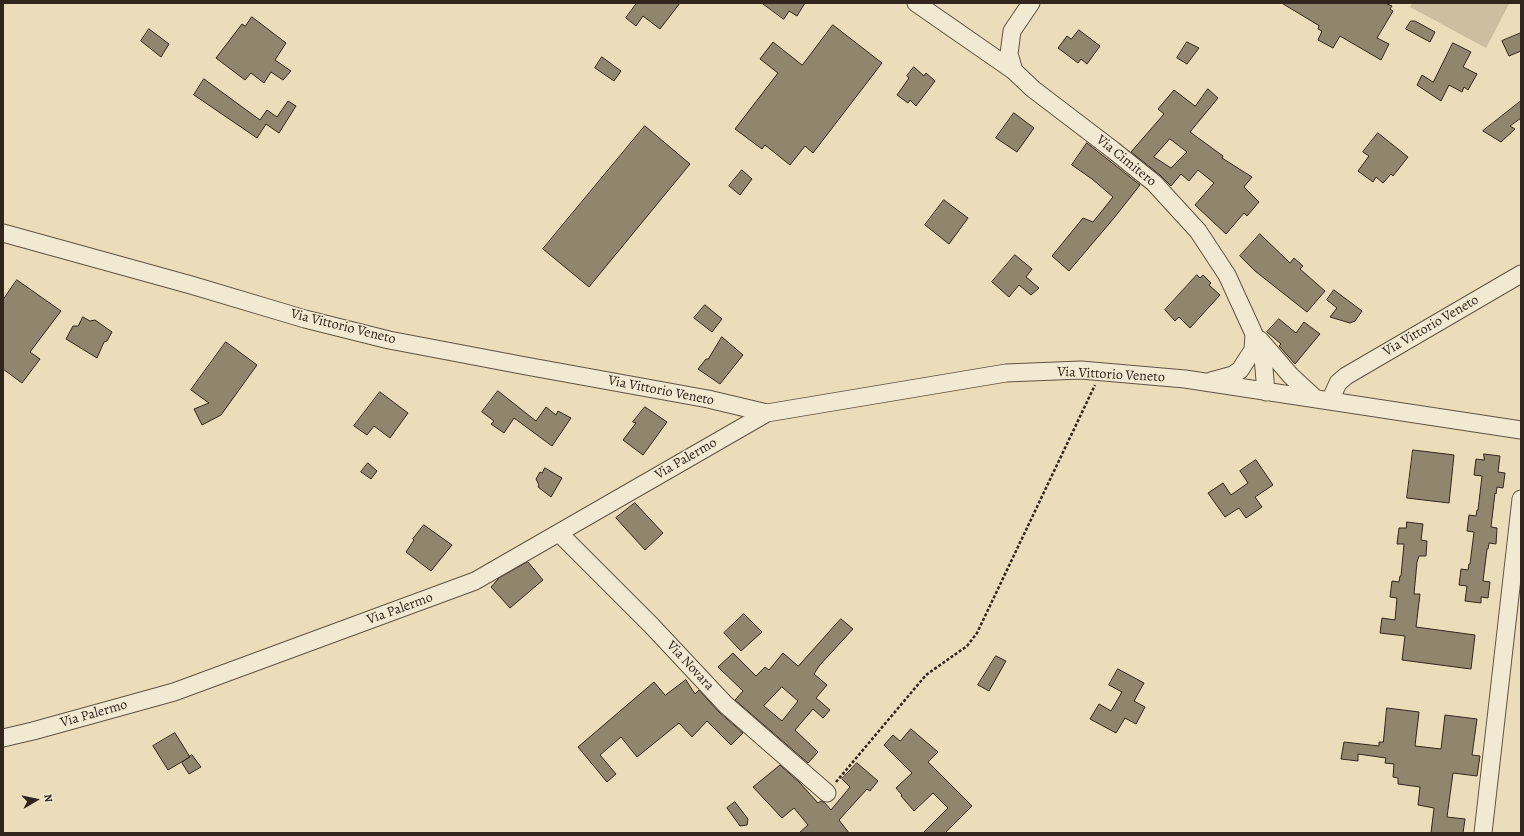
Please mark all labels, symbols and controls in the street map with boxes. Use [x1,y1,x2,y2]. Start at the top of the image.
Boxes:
street label: Via Cimitero [1093,132,1159,190]
street label: Via Vittorio Veneto [1380,292,1482,360]
street label: Via Vittorio Veneto [289,306,397,348]
street label: Via Vittorio Veneto [1057,364,1165,386]
street label: Via Vittorio Veneto [607,372,715,410]
street label: Via Palermo [652,435,720,483]
street label: Via Palermo [365,589,435,629]
street label: Via Novara [663,638,717,694]
street label: Via Palermo [59,696,129,732]
north arrow [16,780,56,820]
text: N [40,793,56,803]

